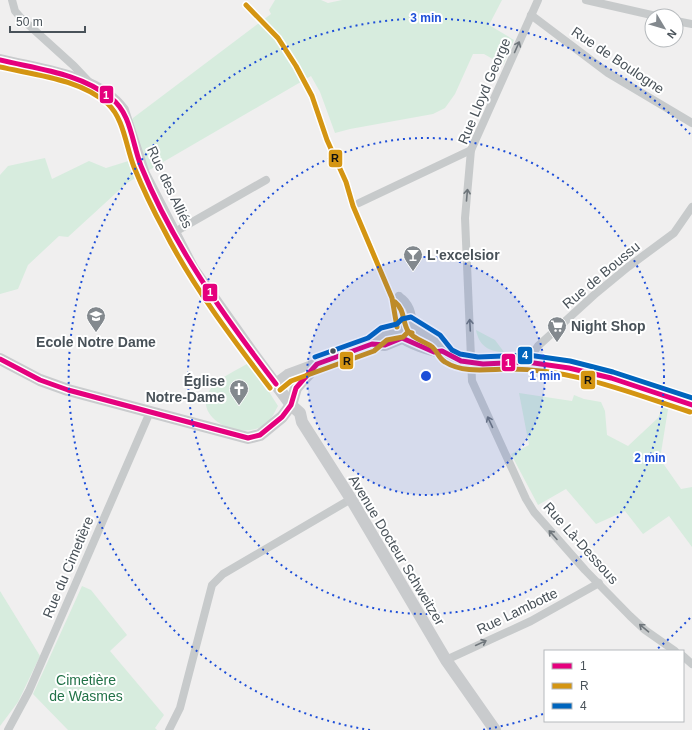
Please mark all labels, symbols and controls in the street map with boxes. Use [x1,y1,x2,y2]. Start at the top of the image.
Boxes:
scale bar [10,8,85,34]
north arrow [644,8,684,48]
text: 3 min [410,11,442,25]
text: 50 m [16,15,43,29]
street label: Rue de Boulogne [569,23,667,97]
text: N [665,27,679,41]
street label: Rue Lloyd George [454,35,514,146]
one-way arrow [514,42,521,54]
line badge: 1 [99,85,114,104]
text: 1 [103,89,109,101]
street label: Rue des Alliés [144,143,196,231]
line badge: R [328,149,343,168]
text: R [331,152,339,164]
one-way arrow [463,189,471,202]
street label: Rue de Boussu [559,238,643,312]
bar icon: L'excelsior [402,244,424,272]
place label: L'excelsior [427,247,500,263]
line badge: 1 [202,283,218,302]
text: 1 [207,286,213,298]
school or university icon: Ecole Notre Dame [85,305,107,333]
supermarket icon: Night Shop [546,315,568,343]
place label: Night Shop [571,318,646,334]
one-way arrow [467,319,474,332]
place label: Ecole Notre Dame [36,334,156,350]
unlabelled marker [328,346,338,356]
line badge: 4 [517,346,533,365]
text: 4 [522,349,529,361]
line badge: R [339,351,354,370]
line badge: 1 [501,353,516,372]
text: R [343,355,351,367]
text: 1 [505,357,511,369]
centre of rings [419,369,433,383]
text: 1 min [529,369,561,383]
line badge: R [580,370,596,390]
place label: Église Notre-Dame [146,373,225,405]
text: R [584,374,592,386]
church icon: Église Notre-Dame [228,378,250,406]
one-way arrow [486,416,493,428]
text: 2 min [634,451,666,465]
street label: Avenue Docteur Schweitzer [346,472,448,628]
street label: Rue Là-Dessous [540,499,622,587]
street label: Rue du Cimetière [39,514,97,620]
one-way arrow [548,530,558,540]
street label: Rue Lambotte [474,584,560,637]
one-way arrow [638,624,649,633]
one-way arrow [475,639,487,646]
legend [544,650,684,722]
text: 1 [580,659,587,673]
park label: Cimetière de Wasmes [49,672,123,704]
text: R [580,679,589,693]
text: 4 [580,699,587,713]

